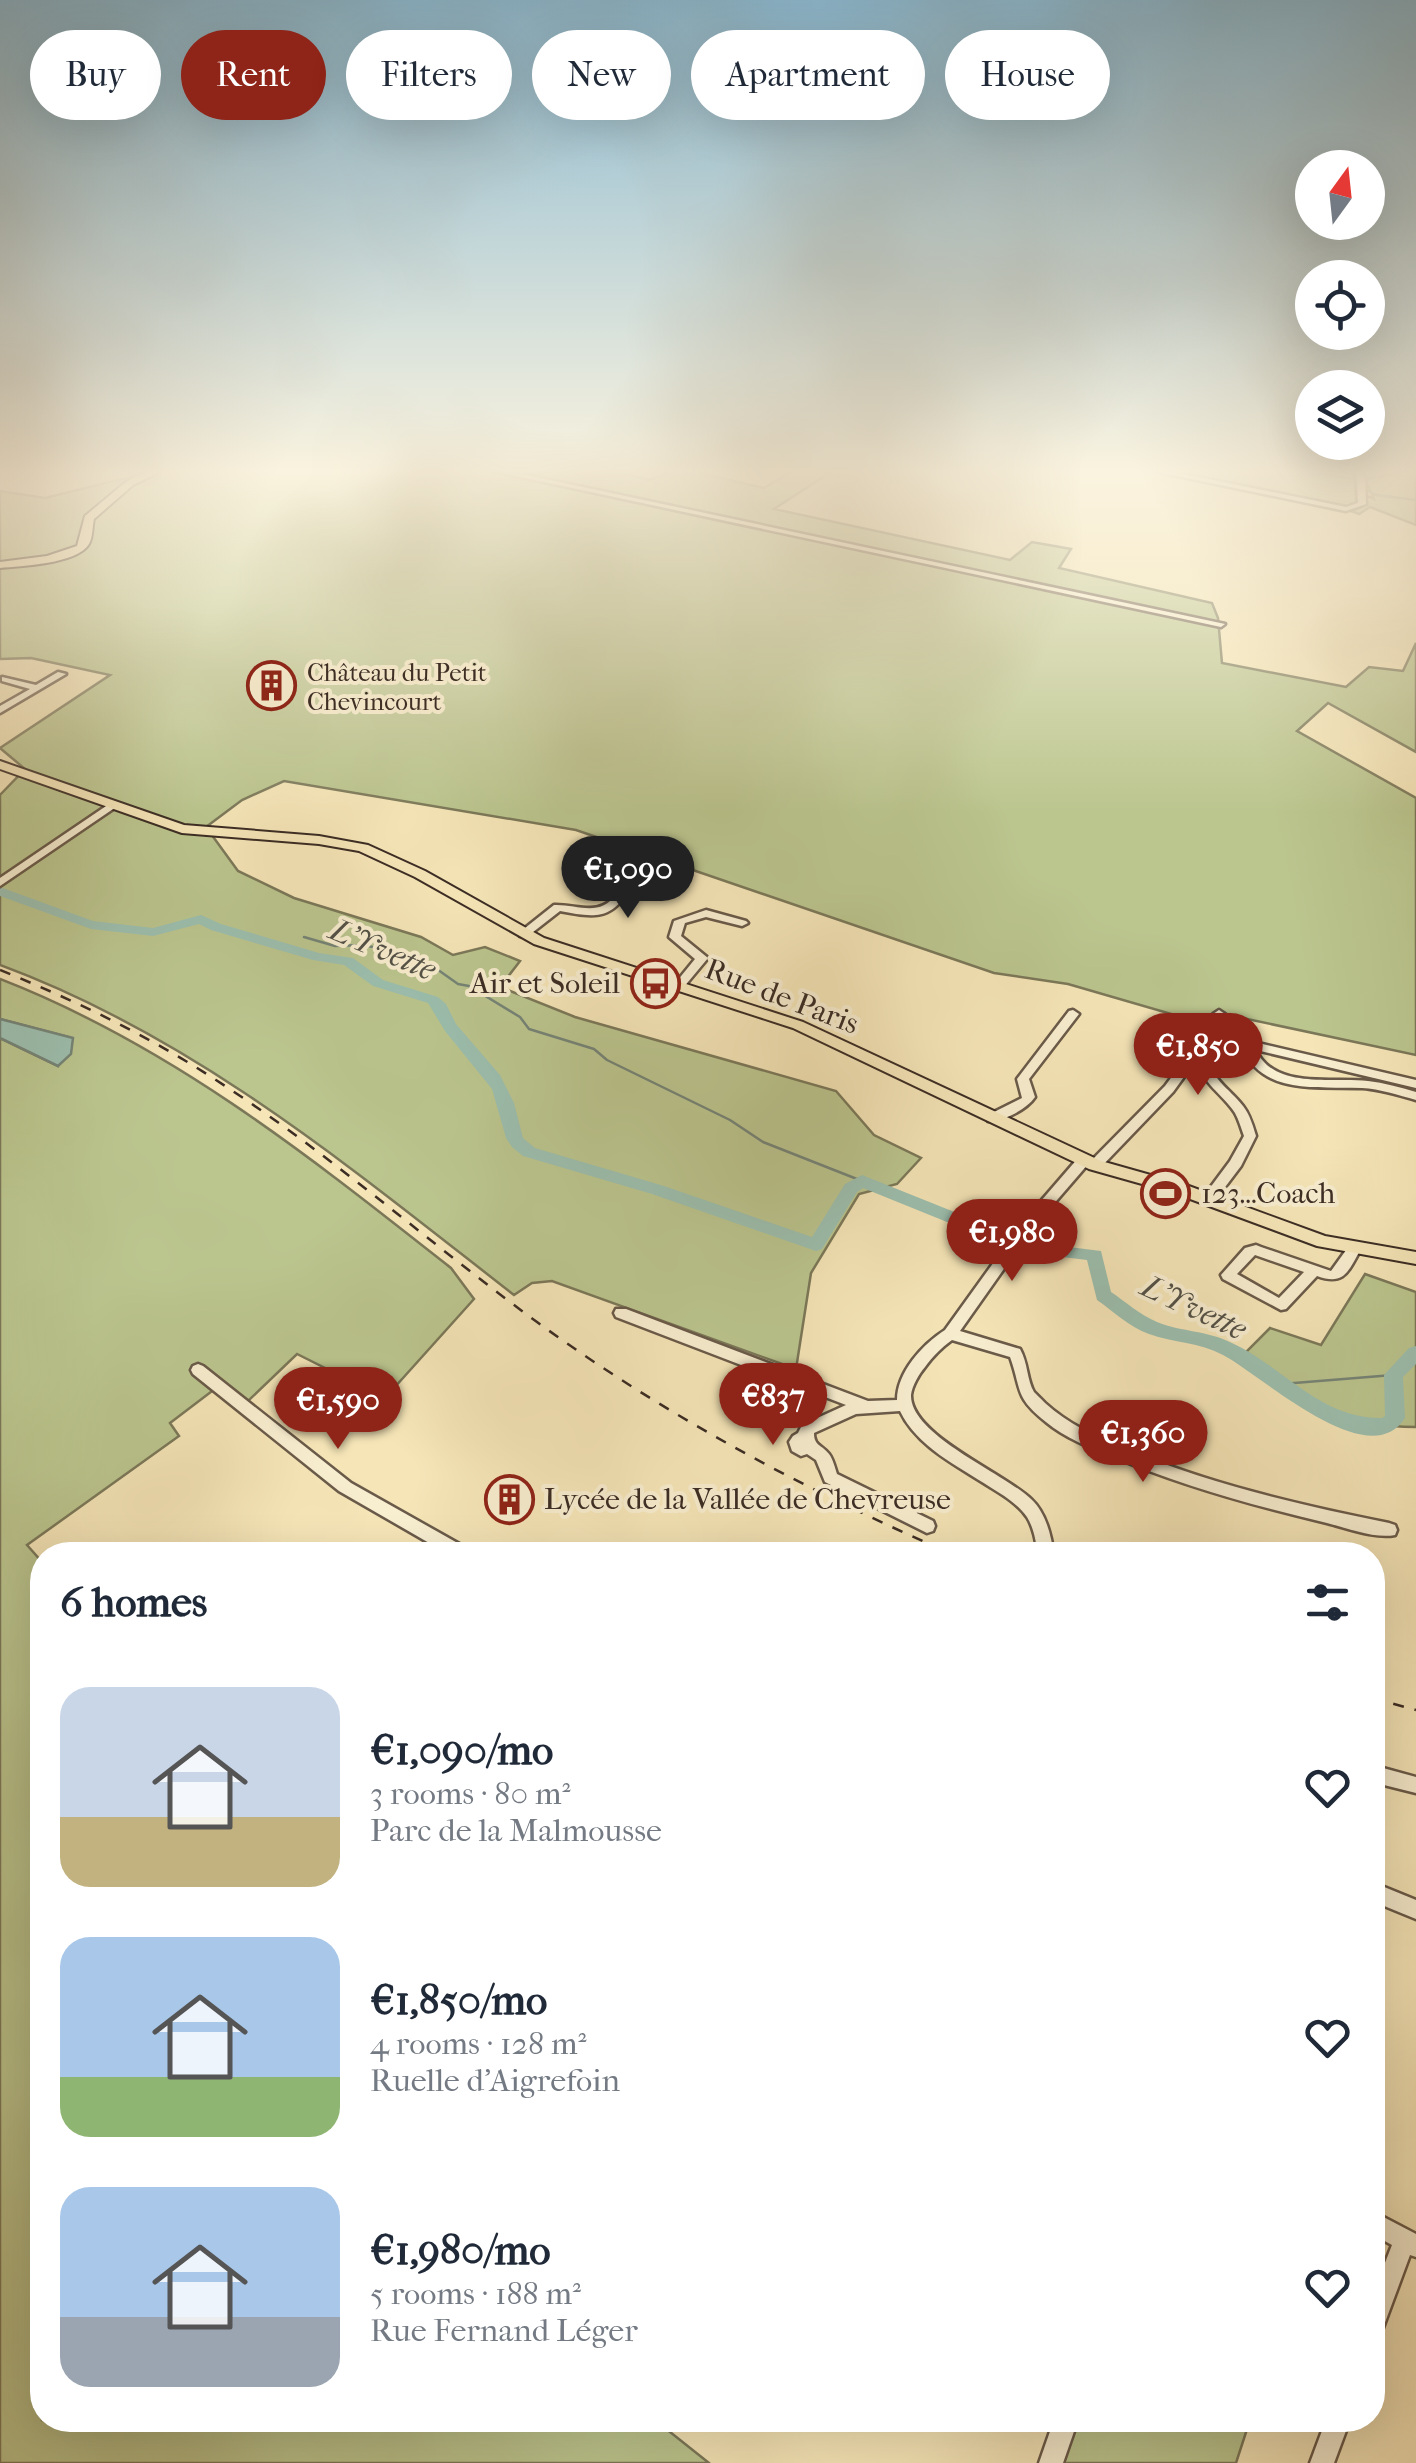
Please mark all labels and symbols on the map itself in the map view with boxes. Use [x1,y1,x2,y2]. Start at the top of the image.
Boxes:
north arrow [1295,150,1385,240]
place label: Château du Petit Chevincourt [307,658,487,716]
building icon: Château du Petit Chevincourt [246,660,298,712]
pin: €1,090 [547,836,709,921]
water label: L'Yvette [323,910,442,989]
street label: Rue de Paris [700,951,863,1042]
bus stop icon: Air et Soleil [629,957,681,1009]
place label: Air et Soleil [469,966,620,1001]
pin: €1,850 [1117,1013,1279,1098]
sports icon: 123...Coach [1140,1167,1192,1219]
place label: 123...Coach [1201,1176,1335,1211]
pin: €1,980 [931,1199,1093,1284]
water label: L'Yvette [1134,1266,1253,1348]
pin: €837 [714,1363,832,1448]
pin: €1,590 [257,1367,419,1452]
pin: €1,360 [1062,1400,1224,1485]
building icon: Lycée de la Vallée de Chevreuse [483,1473,535,1525]
place label: Lycée de la Vallée de Chevreuse [544,1482,951,1517]

